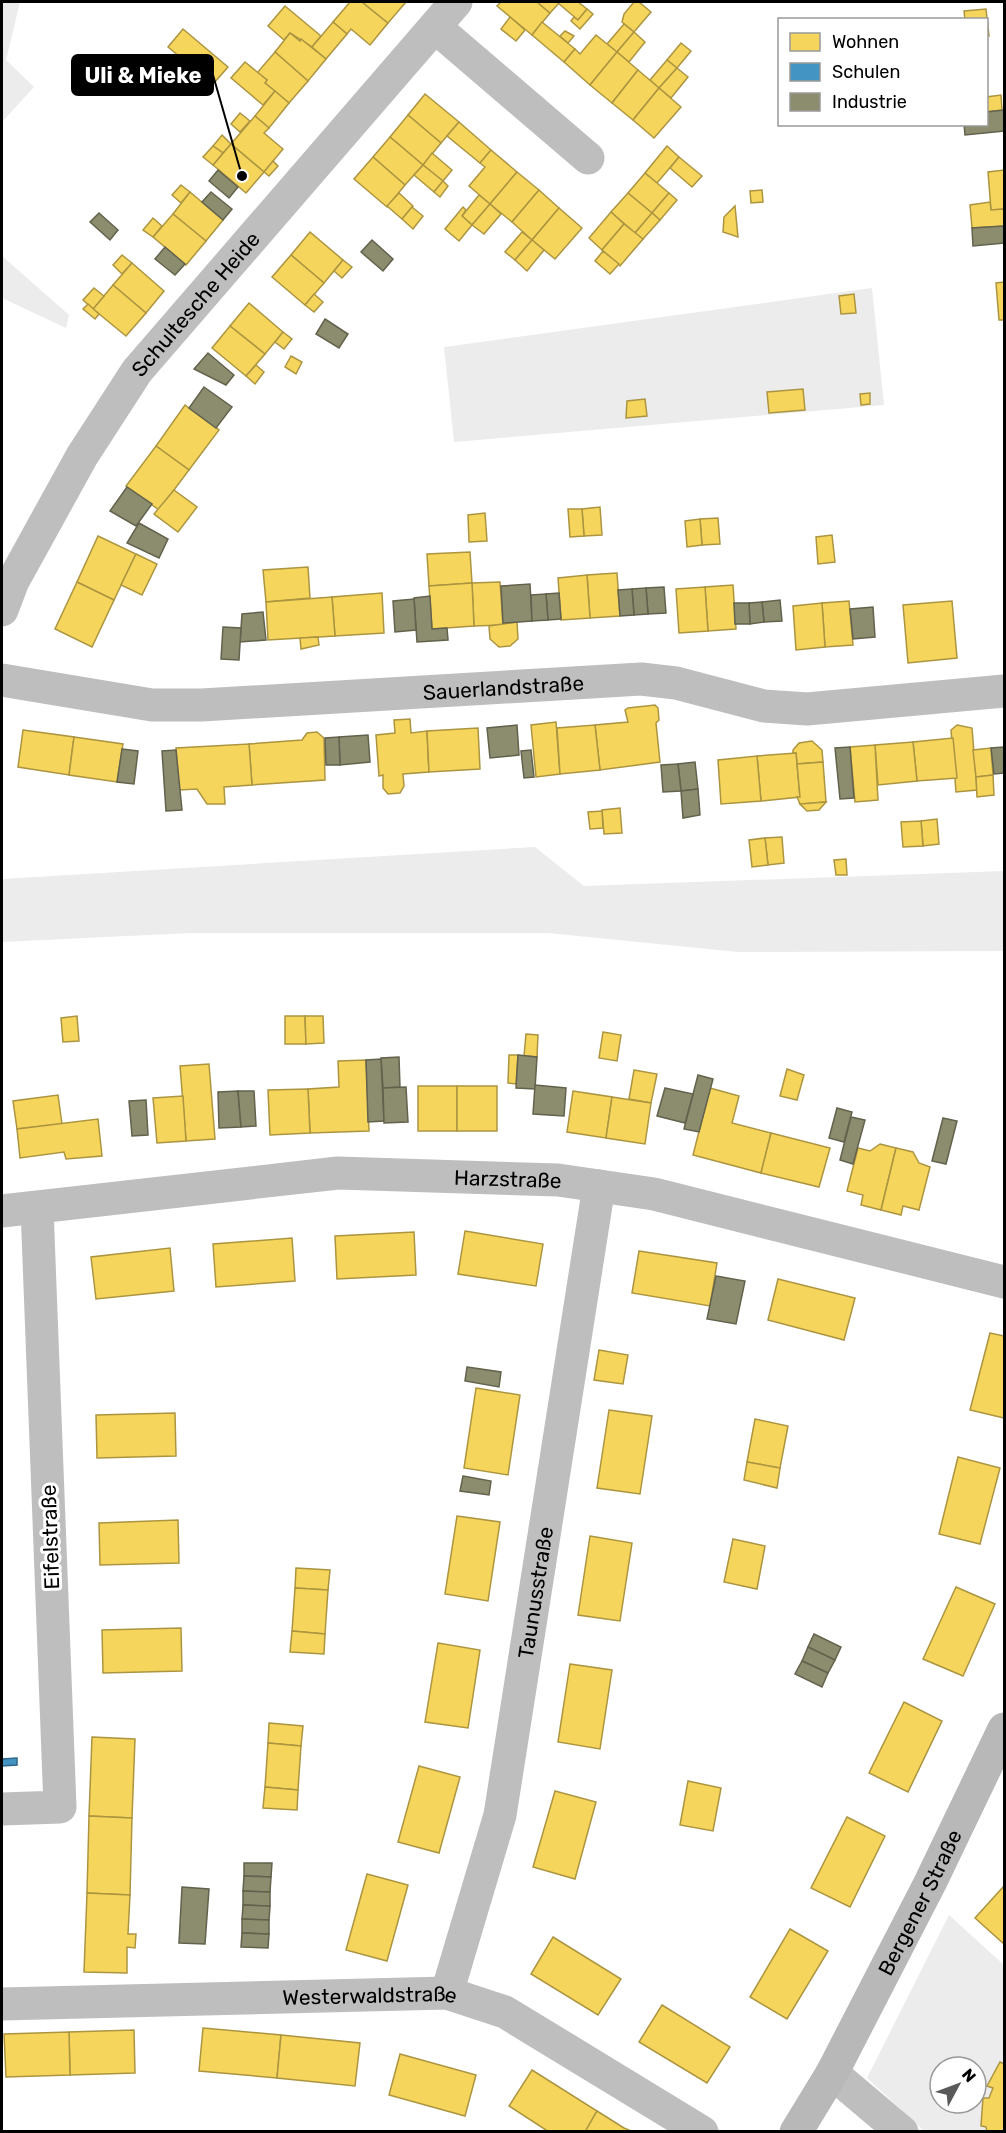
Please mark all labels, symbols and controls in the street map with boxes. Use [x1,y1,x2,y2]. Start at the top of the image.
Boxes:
legend [778,18,988,126]
text: Wohnen [832,31,899,53]
callout: Uli & Mieke [72,55,213,95]
text: Schulen [832,61,900,83]
text: Uli & Mieke [84,62,202,89]
text: Industrie [832,91,907,113]
street label: Schultesche Heide [126,226,265,381]
street label: Sauerlandstraße [422,670,585,704]
street label: Harzstraße [454,1164,562,1193]
street label: Eifelstraße [36,1484,64,1590]
street label: Taunusstraße [512,1525,558,1660]
street label: Bergener Straße [872,1825,966,1979]
street label: Westerwaldstraße [282,1981,461,2010]
north arrow [928,2055,988,2115]
text: N [958,2065,980,2086]

